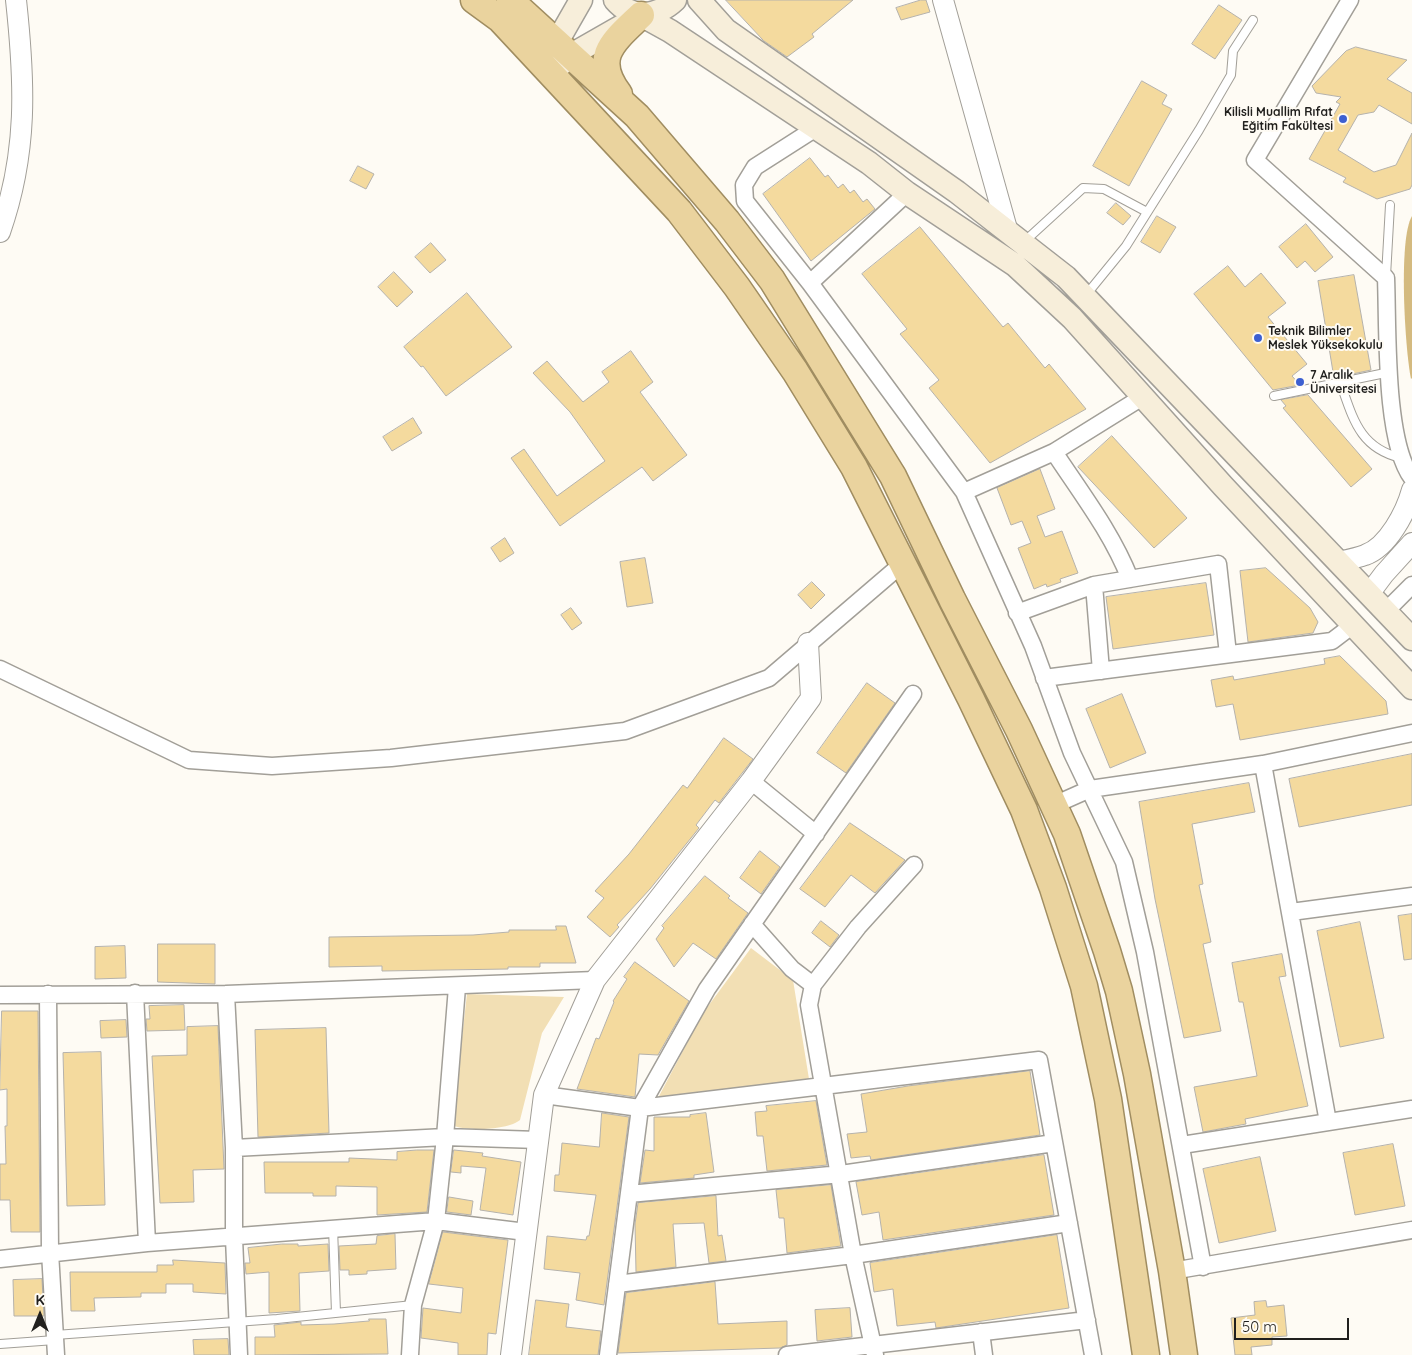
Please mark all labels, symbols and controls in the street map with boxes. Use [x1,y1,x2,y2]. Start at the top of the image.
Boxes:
place label: Kilisli Muallim Rıfat Eğitim Fakültesi [1224,105,1333,133]
marker: Kilisli Muallim Rıfat Eğitim Fakültesi [1337,113,1349,125]
place label: Teknik Bilimler Meslek Yüksekokulu [1268,324,1383,352]
marker: Teknik Bilimler Meslek Yüksekokulu [1252,332,1264,344]
place label: 7 Aralık Üniversitesi [1310,368,1377,396]
marker: 7 Aralık Üniversitesi [1294,376,1306,388]
north arrow [15,1290,65,1340]
text: K [35,1291,45,1309]
scale bar [1237,1308,1352,1340]
text: 50 m [1242,1317,1277,1336]

